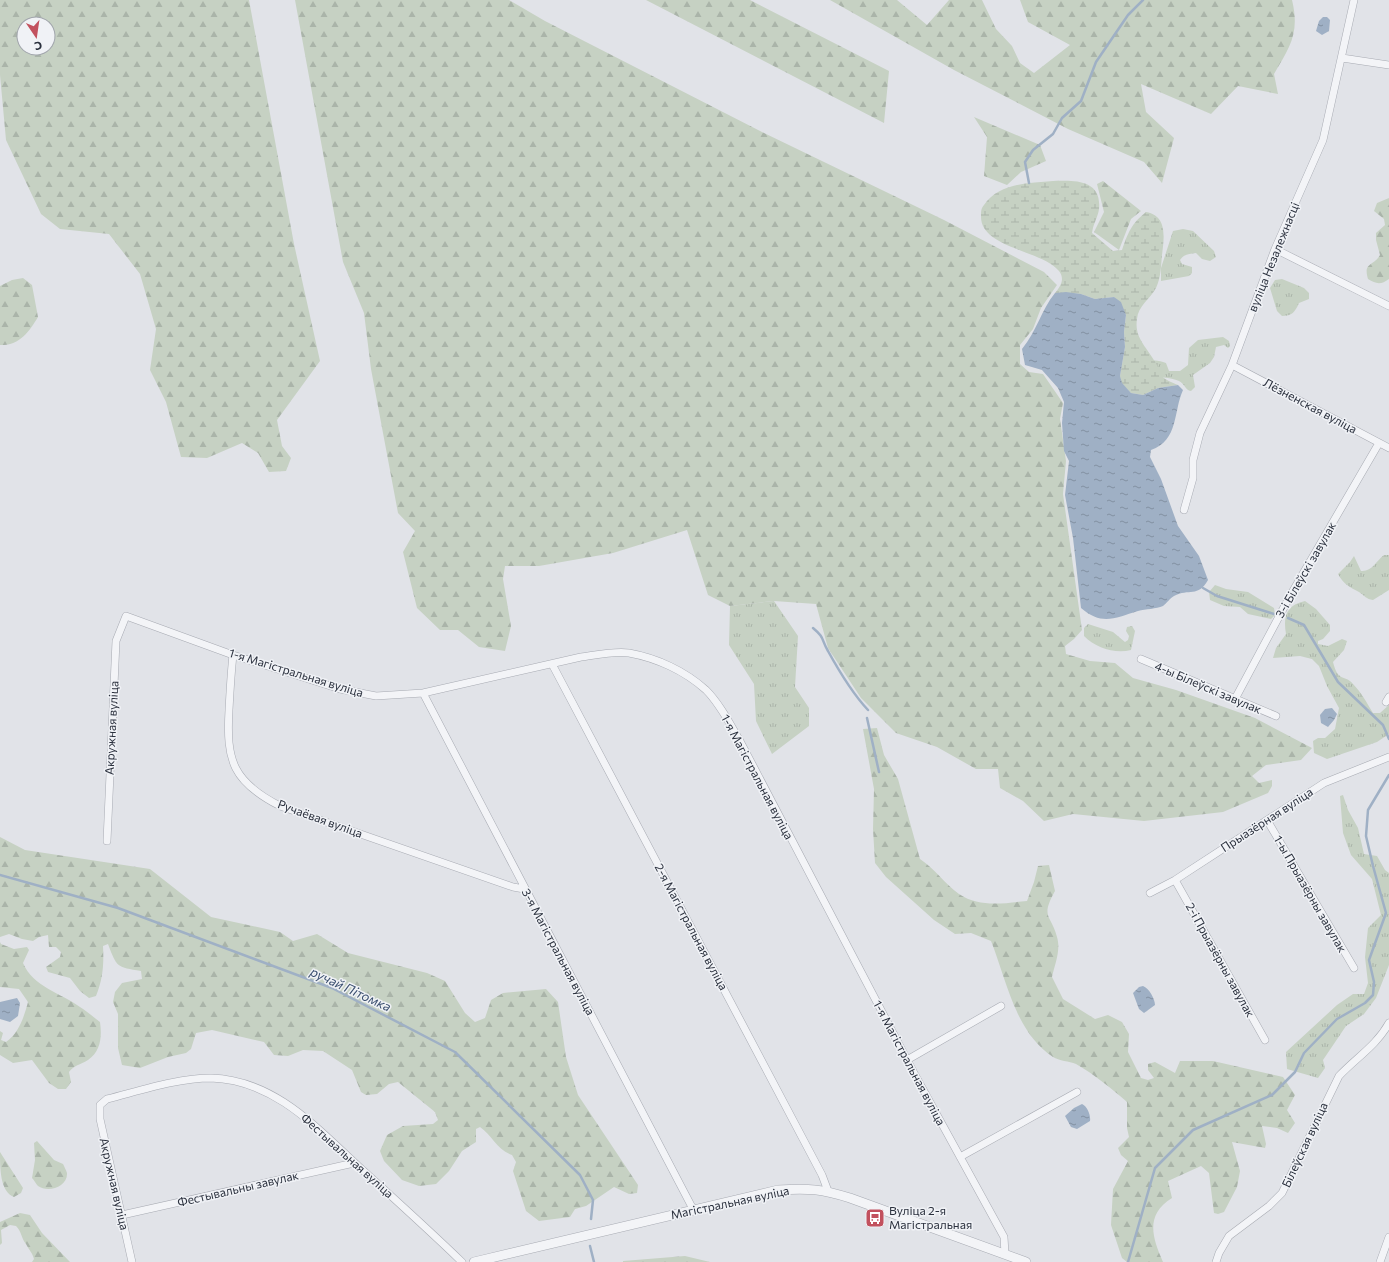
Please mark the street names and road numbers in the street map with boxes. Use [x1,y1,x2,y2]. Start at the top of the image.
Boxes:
street label: вуліца Незалежнасці [1245,200,1301,313]
street label: Лёзненская вуліца [1261,375,1360,436]
street label: 3-і Білеўскі завулак [1272,519,1339,620]
street label: 1-я Магістральная вуліца [227,645,365,699]
street label: 4-ы Білеўскі завулак [1153,658,1264,716]
street label: Акружная вуліца [102,680,120,775]
street label: 1-я Магістральная вуліца [719,712,797,841]
street label: Прыазёрная вуліца [1218,784,1315,854]
street label: Ручаёвая вуліца [276,796,365,840]
street label: 1-ы Прыазёрны завулак [1272,832,1350,955]
street label: 2-я Магістральная вуліца [653,861,731,992]
street label: 3-я Магістральная вуліца [520,886,598,1017]
street label: 2-і Прыазёрны завулак [1184,900,1258,1020]
street label: 1-я Магістральная вуліца [871,998,949,1127]
street label: Білеўская вуліца [1278,1100,1330,1189]
street label: Фестывальная вуліца [299,1110,397,1200]
street label: Акружная вуліца [98,1136,132,1231]
street label: Фестывальны завулак [176,1167,300,1209]
street label: Магістральная вуліца [669,1183,790,1221]

